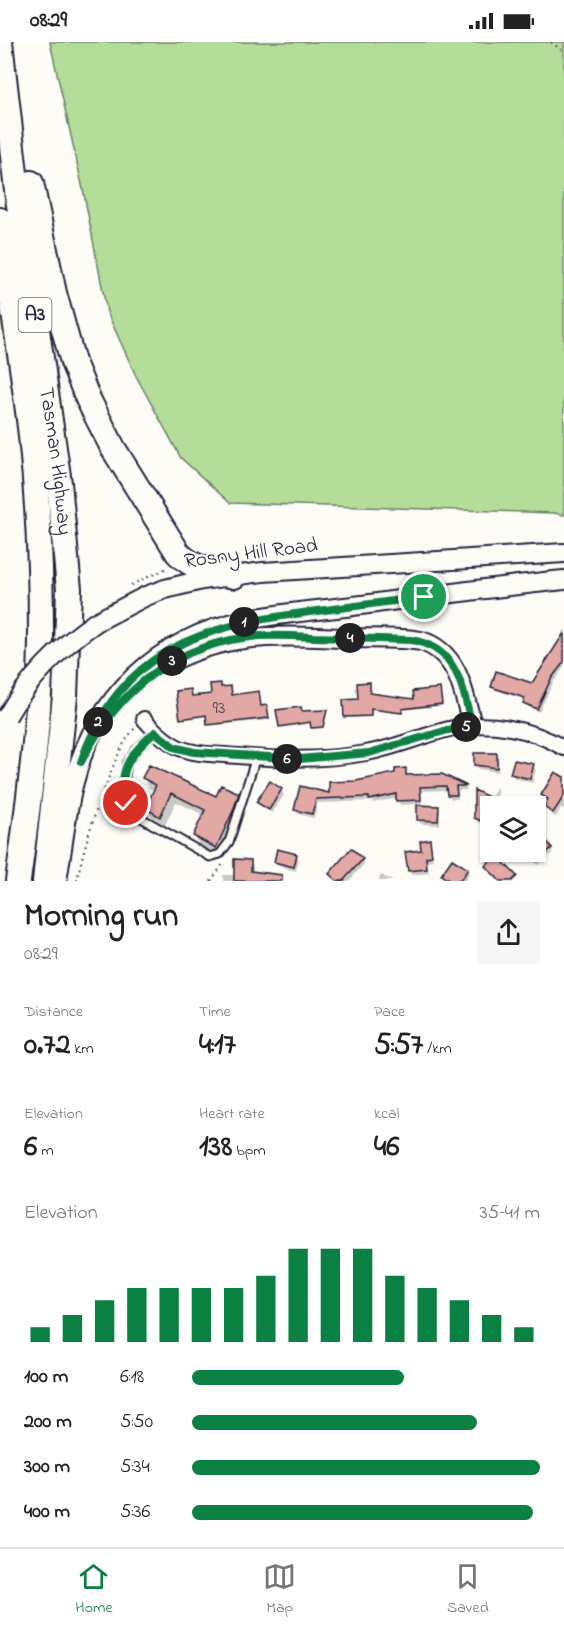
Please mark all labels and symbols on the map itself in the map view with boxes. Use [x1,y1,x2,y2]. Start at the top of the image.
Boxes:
road number: A3 [18,298,51,332]
street label: Tasman Highway [30,385,79,537]
street label: Rosny Hill Road [182,531,320,579]
pin [398,571,449,622]
pin: 1 [229,607,259,637]
pin: 4 [335,623,365,653]
pin: 3 [157,646,187,676]
house number: 93 [213,696,225,722]
pin: 2 [83,707,113,737]
pin: 5 [451,712,481,742]
pin: 6 [272,744,302,774]
pin [100,777,151,828]

